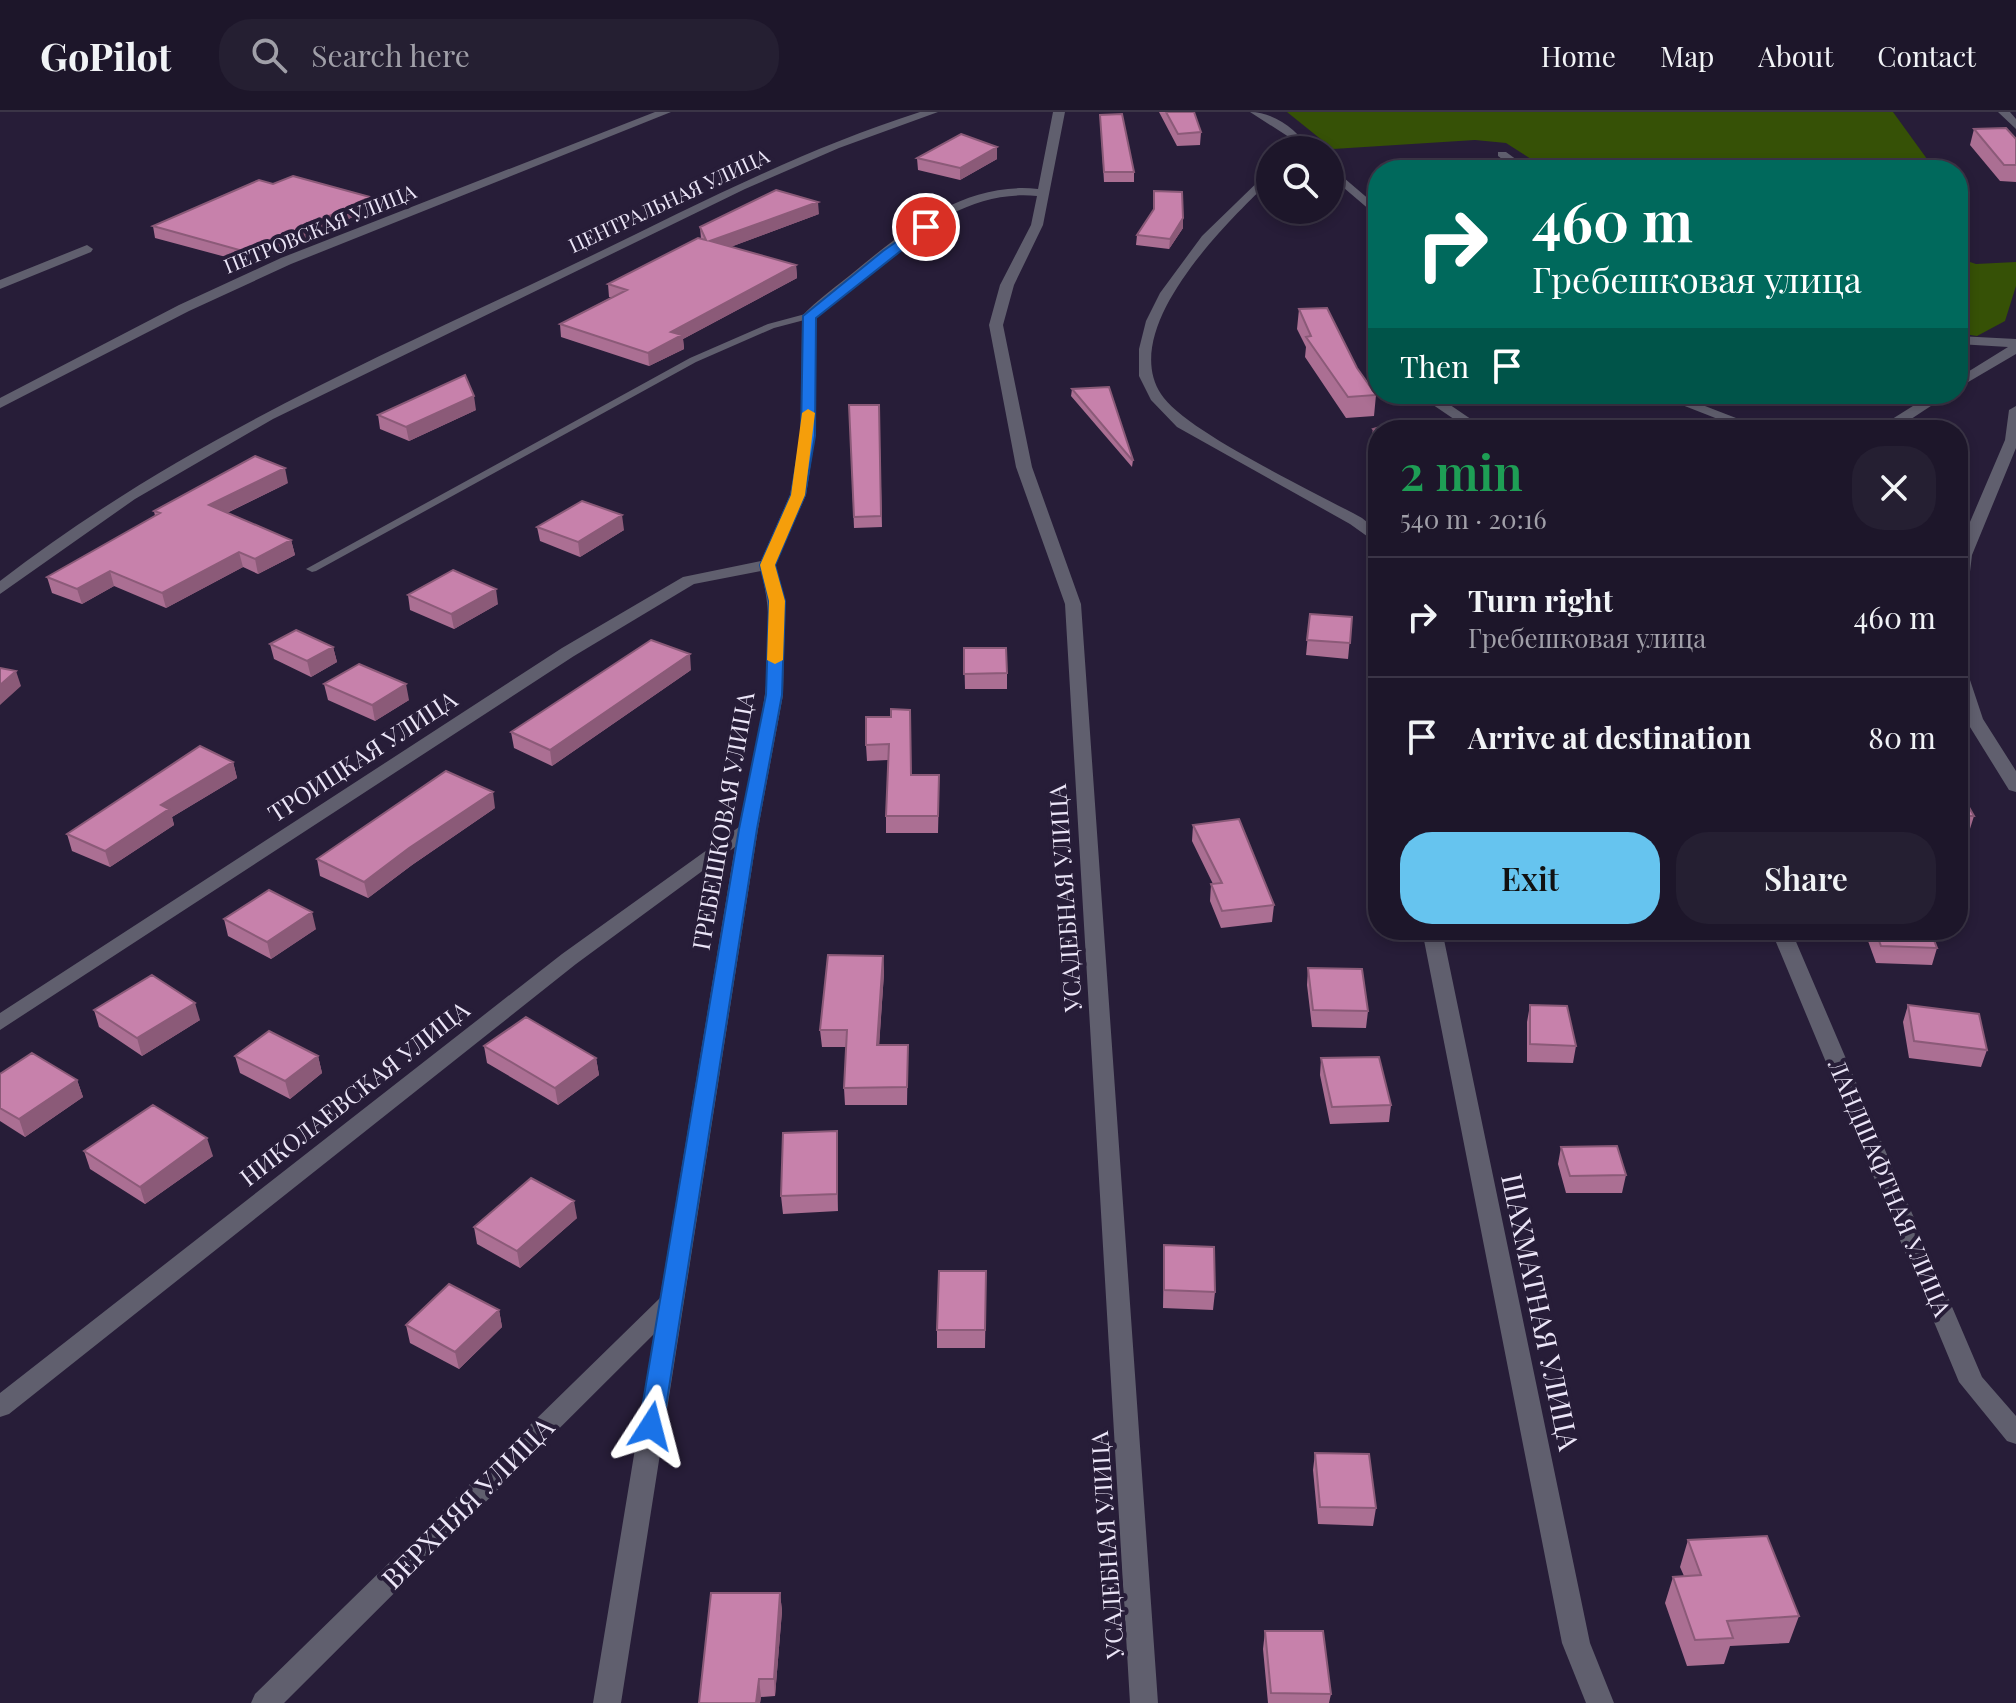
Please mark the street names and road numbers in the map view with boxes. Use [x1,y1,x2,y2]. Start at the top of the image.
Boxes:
street label: ЦЕНТРАЛЬНАЯ УЛИЦА [564,141,773,258]
street label: ПЕТРОВСКАЯ УЛИЦА [219,177,420,279]
street label: ТРОИЦКАЯ УЛИЦА [261,682,463,828]
street label: ГРЕБЕШКОВАЯ УЛИЦА [684,688,761,952]
street label: УСАДЕБНАЯ УЛИЦА [1040,782,1088,1014]
street label: НИКОЛАЕВСКАЯ УЛИЦА [232,992,476,1192]
street label: ЛАНДШАФТНАЯ УЛИЦА [1822,1053,1960,1322]
street label: ШАХМАТНАЯ УЛИЦА [1494,1170,1589,1454]
street label: ВЕРХНЯЯ УЛИЦА [373,1408,561,1596]
street label: УСАДЕБНАЯ УЛИЦА [1082,1429,1130,1661]

